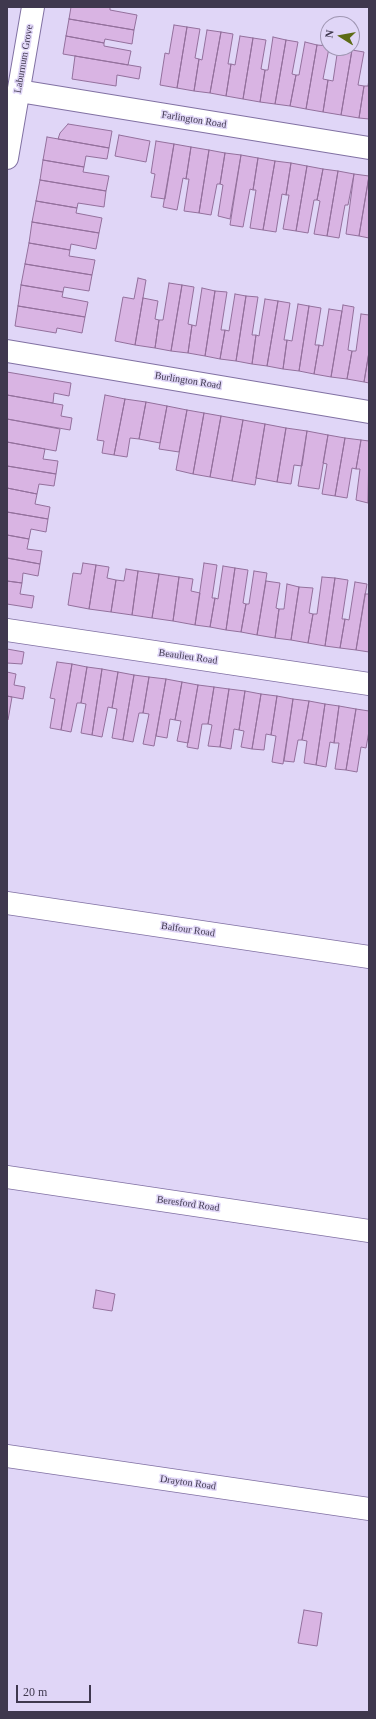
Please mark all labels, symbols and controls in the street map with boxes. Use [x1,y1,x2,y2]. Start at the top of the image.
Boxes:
north arrow [320,16,360,56]
street label: Laburnum Grove [12,24,36,94]
text: N [323,29,336,39]
street label: Farlington Road [161,109,227,131]
street label: Burlington Road [154,370,222,392]
street label: Beaulieu Road [158,647,218,667]
street label: Balfour Road [160,920,216,940]
street label: Beresford Road [156,1194,220,1214]
street label: Drayton Road [159,1473,217,1493]
scale bar [18,1677,93,1703]
text: 20 m [23,1685,47,1699]

